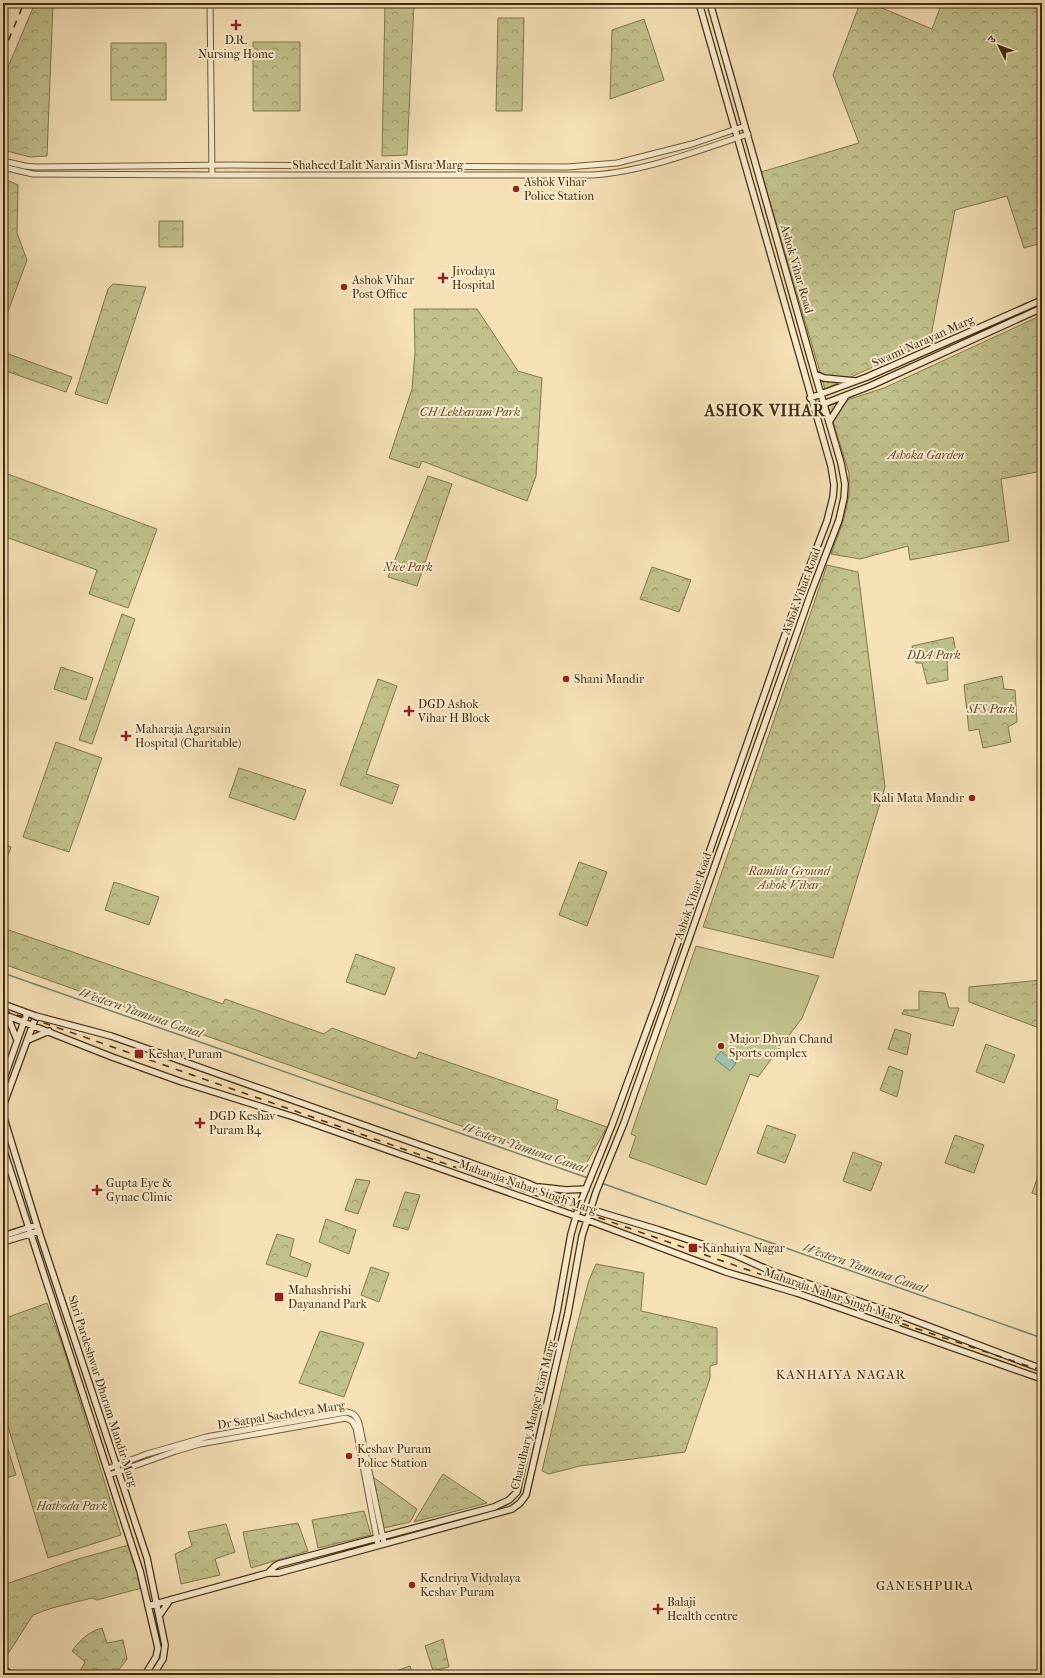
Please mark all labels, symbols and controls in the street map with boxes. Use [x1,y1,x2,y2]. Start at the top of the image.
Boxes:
marker: D.R. Nursing Home [230,19,242,31]
north arrow [979,26,1019,66]
text: उ [985,32,1000,47]
place label: D.R. Nursing Home [198,33,274,61]
street label: Shaheed Lalit Narain Misra Marg [293,158,464,172]
place label: Ashok Vihar Police Station [523,175,594,203]
marker: Ashok Vihar Police Station [511,184,521,194]
street label: Ashok Vihar Road [777,222,816,315]
place label: Jivodaya Hospital [451,264,496,292]
marker: Jivodaya Hospital [437,272,449,284]
place label: Ashok Vihar Post Office [351,273,415,301]
marker: Ashok Vihar Post Office [339,282,349,292]
street label: Swami Narayan Marg [870,312,977,370]
district label: ASHOK VIHAR [704,401,826,420]
park label: CH Lekharam Park [420,405,520,419]
park label: Ashoka Garden [886,448,965,462]
street label: Ashok Vihar Road [778,545,823,637]
park label: Nice Park [382,560,433,574]
park label: DDA Park [906,648,961,662]
place label: Shani Mandir [574,672,645,686]
marker: Shani Mandir [561,674,571,684]
place label: DGD Ashok Vihar H Block [417,697,491,725]
park label: SFS Park [966,702,1015,716]
marker: DGD Ashok Vihar H Block [403,705,415,717]
place label: Maharaja Agarsain Hospital (Charitable) [135,722,241,750]
marker: Maharaja Agarsain Hospital (Charitable) [120,730,132,742]
place label: Kali Mata Mandir [873,791,965,805]
marker: Kali Mata Mandir [967,793,977,803]
street label: Ashok Vihar Road [671,850,715,943]
park label: Ramlila Ground Ashok Vihar [747,864,832,892]
water label: Western Yamuna Canal [77,984,206,1041]
place label: Major Dhyan Chand Sports complex [729,1032,833,1060]
marker: Major Dhyan Chand Sports complex [716,1041,726,1051]
place label: Keshav Puram [148,1047,222,1061]
marker: Keshav Puram [133,1048,145,1060]
place label: DGD Keshav Puram B4 [209,1109,276,1137]
marker: DGD Keshav Puram B4 [194,1117,206,1129]
water label: Western Yamuna Canal [461,1119,590,1176]
street label: Maharaja Nahar Singh Marg [457,1157,600,1217]
place label: Gupta Eye & Gynae Clinic [106,1176,172,1204]
marker: Gupta Eye & Gynae Clinic [91,1184,103,1196]
water label: Western Yamuna Canal [801,1239,930,1296]
place label: Kanhaiya Nagar [702,1241,786,1255]
marker: Kanhaiya Nagar [687,1242,699,1254]
street label: Maharaja Nahar Singh Marg [762,1265,905,1325]
place label: Mahashrishi Dayanand Park [288,1283,368,1311]
marker: Mahashrishi Dayanand Park [273,1291,285,1303]
street label: Shri Pardeshwar Dharam Mandir Marg [65,1293,141,1489]
street label: Chaudhary Mange Ram Marg [508,1338,558,1491]
district label: KANHAIYA NAGAR [776,1367,906,1382]
street label: Dr Satpal Sachdeva Marg [216,1398,346,1432]
place label: Keshav Puram Police Station [357,1442,431,1470]
marker: Keshav Puram Police Station [344,1451,354,1461]
park label: Hathoda Park [36,1499,107,1513]
place label: Kendriya Vidyalaya Keshav Puram [420,1571,521,1599]
district label: GANESHPURA [876,1578,974,1593]
marker: Kendriya Vidyalaya Keshav Puram [407,1580,417,1590]
place label: Balaji Health centre [667,1595,738,1623]
marker: Balaji Health centre [652,1603,664,1615]

